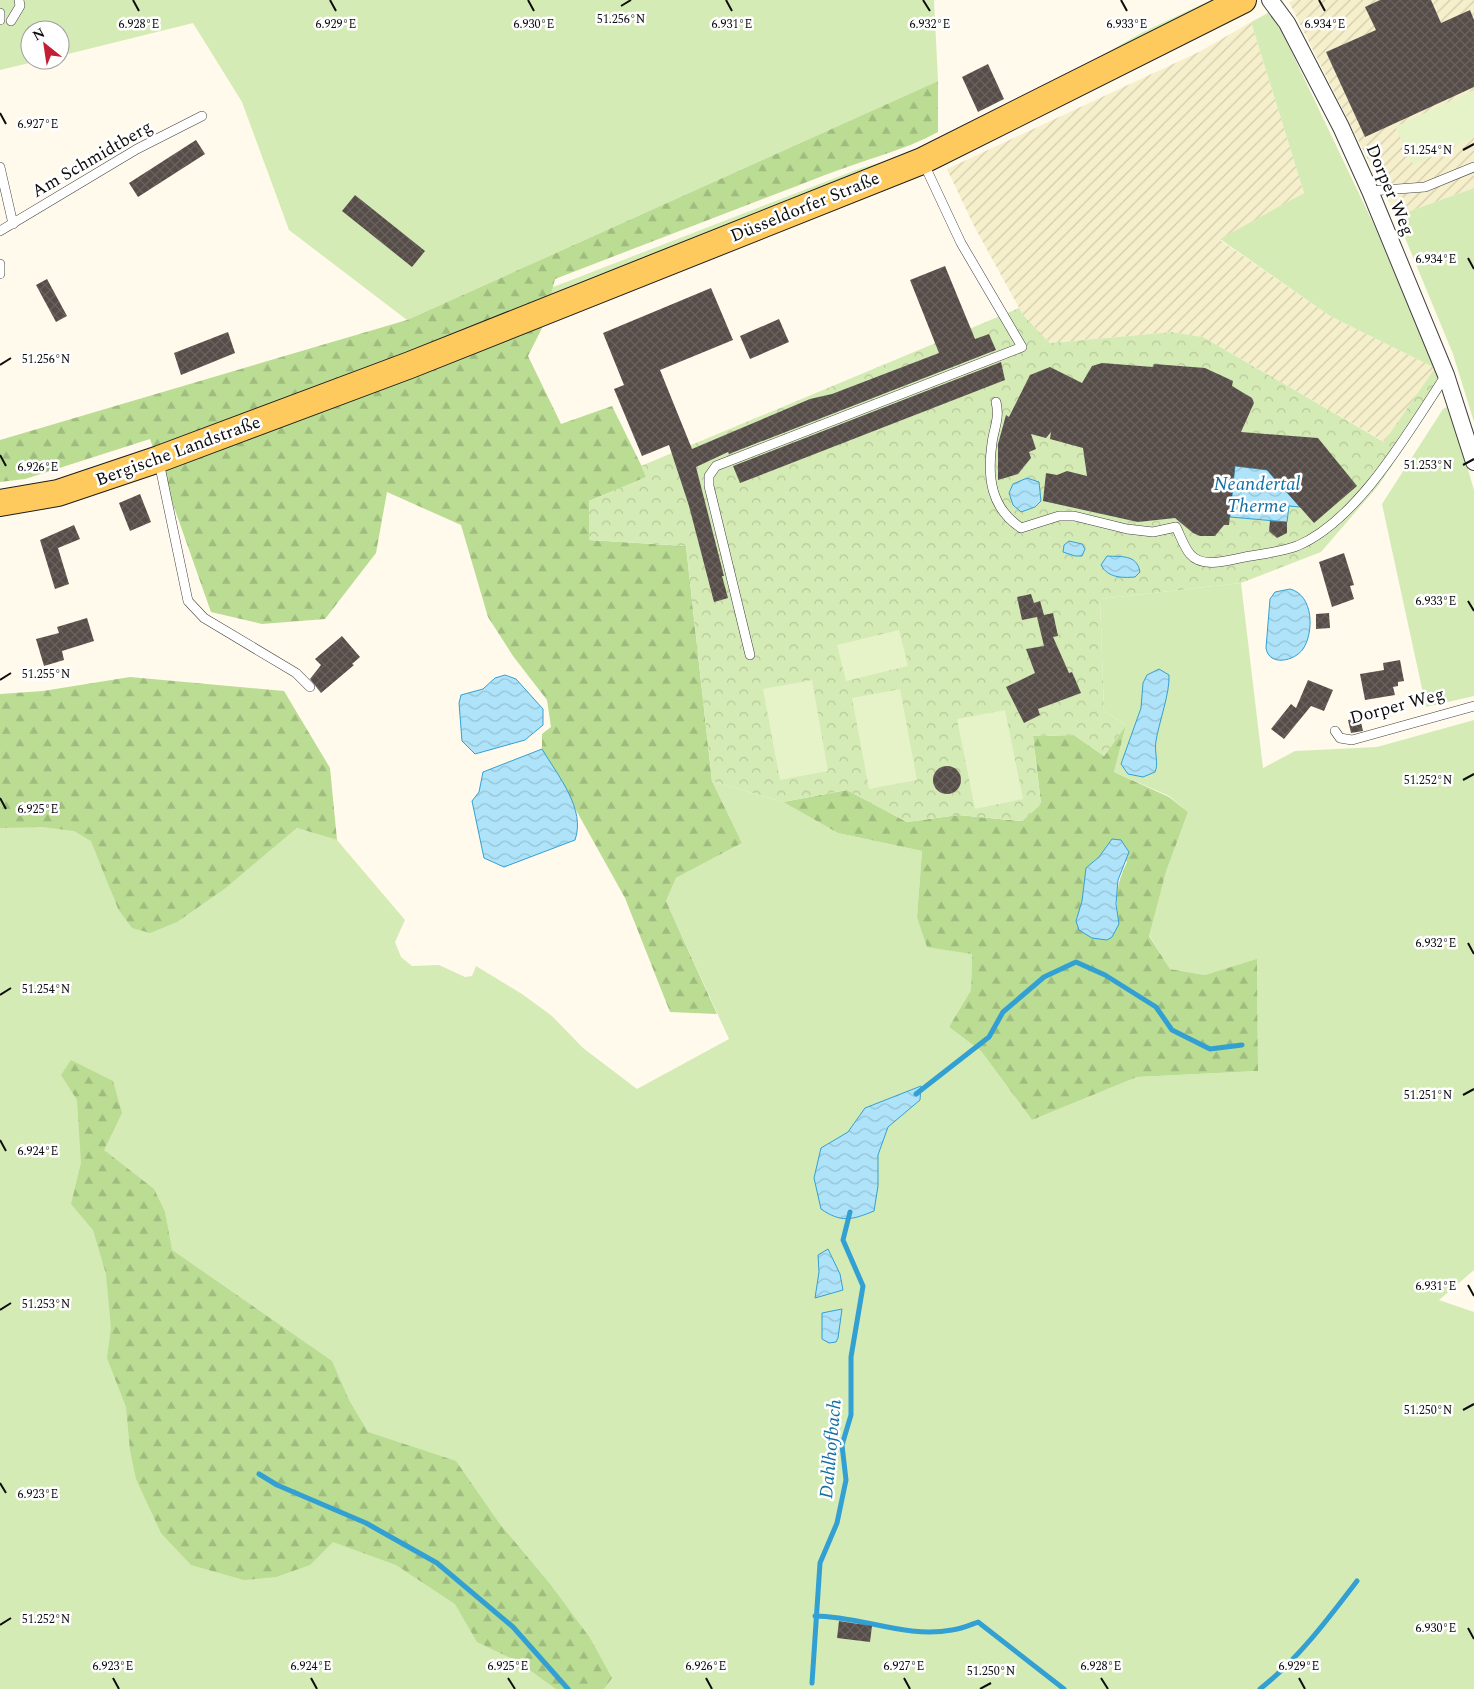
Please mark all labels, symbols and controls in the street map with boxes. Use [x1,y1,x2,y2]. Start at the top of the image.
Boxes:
text: 51.256°N [597,10,645,29]
text: 6.928°E [119,15,159,34]
text: 6.929°E [316,15,356,34]
text: 6.930°E [514,15,554,34]
text: 6.931°E [712,15,752,34]
text: 6.932°E [910,15,950,34]
text: 6.933°E [1107,15,1147,34]
text: 6.934°E [1305,15,1345,34]
north arrow [20,20,70,70]
text: N [29,22,49,46]
street label: Am Schmidtberg [26,113,158,205]
text: 6.927°E [18,115,58,134]
street label: Dorper Weg [1359,140,1421,240]
text: 51.254°N [1404,141,1452,160]
street label: Düsseldorfer Straße [726,165,884,249]
text: 6.934°E [1416,250,1456,269]
text: 51.256°N [22,350,70,369]
street label: Bergische Landstraße [92,409,264,493]
text: 51.253°N [1404,456,1452,475]
text: 6.926°E [18,458,58,477]
water label: Neandertal Therme [1214,470,1301,521]
text: 6.933°E [1416,592,1456,611]
text: 51.255°N [22,665,70,684]
street label: Dorper Weg [1347,680,1447,732]
text: 51.252°N [1404,771,1452,790]
text: 6.925°E [18,800,58,819]
text: 6.932°E [1416,934,1456,953]
text: 51.254°N [22,980,70,999]
text: 51.251°N [1404,1086,1452,1105]
text: 6.924°E [18,1142,58,1161]
text: 6.931°E [1416,1277,1456,1296]
text: 51.253°N [22,1295,70,1314]
water label: Dahlhofbach [812,1398,850,1500]
text: 51.250°N [1404,1401,1452,1420]
text: 6.923°E [18,1485,58,1504]
text: 51.252°N [22,1610,70,1629]
text: 6.930°E [1416,1619,1456,1638]
text: 6.923°E [93,1657,133,1676]
text: 6.924°E [291,1657,331,1676]
text: 6.925°E [488,1657,528,1676]
text: 6.926°E [686,1657,726,1676]
text: 6.927°E [884,1657,924,1676]
text: 6.928°E [1081,1657,1121,1676]
text: 6.929°E [1279,1657,1319,1676]
text: 51.250°N [967,1662,1015,1681]

